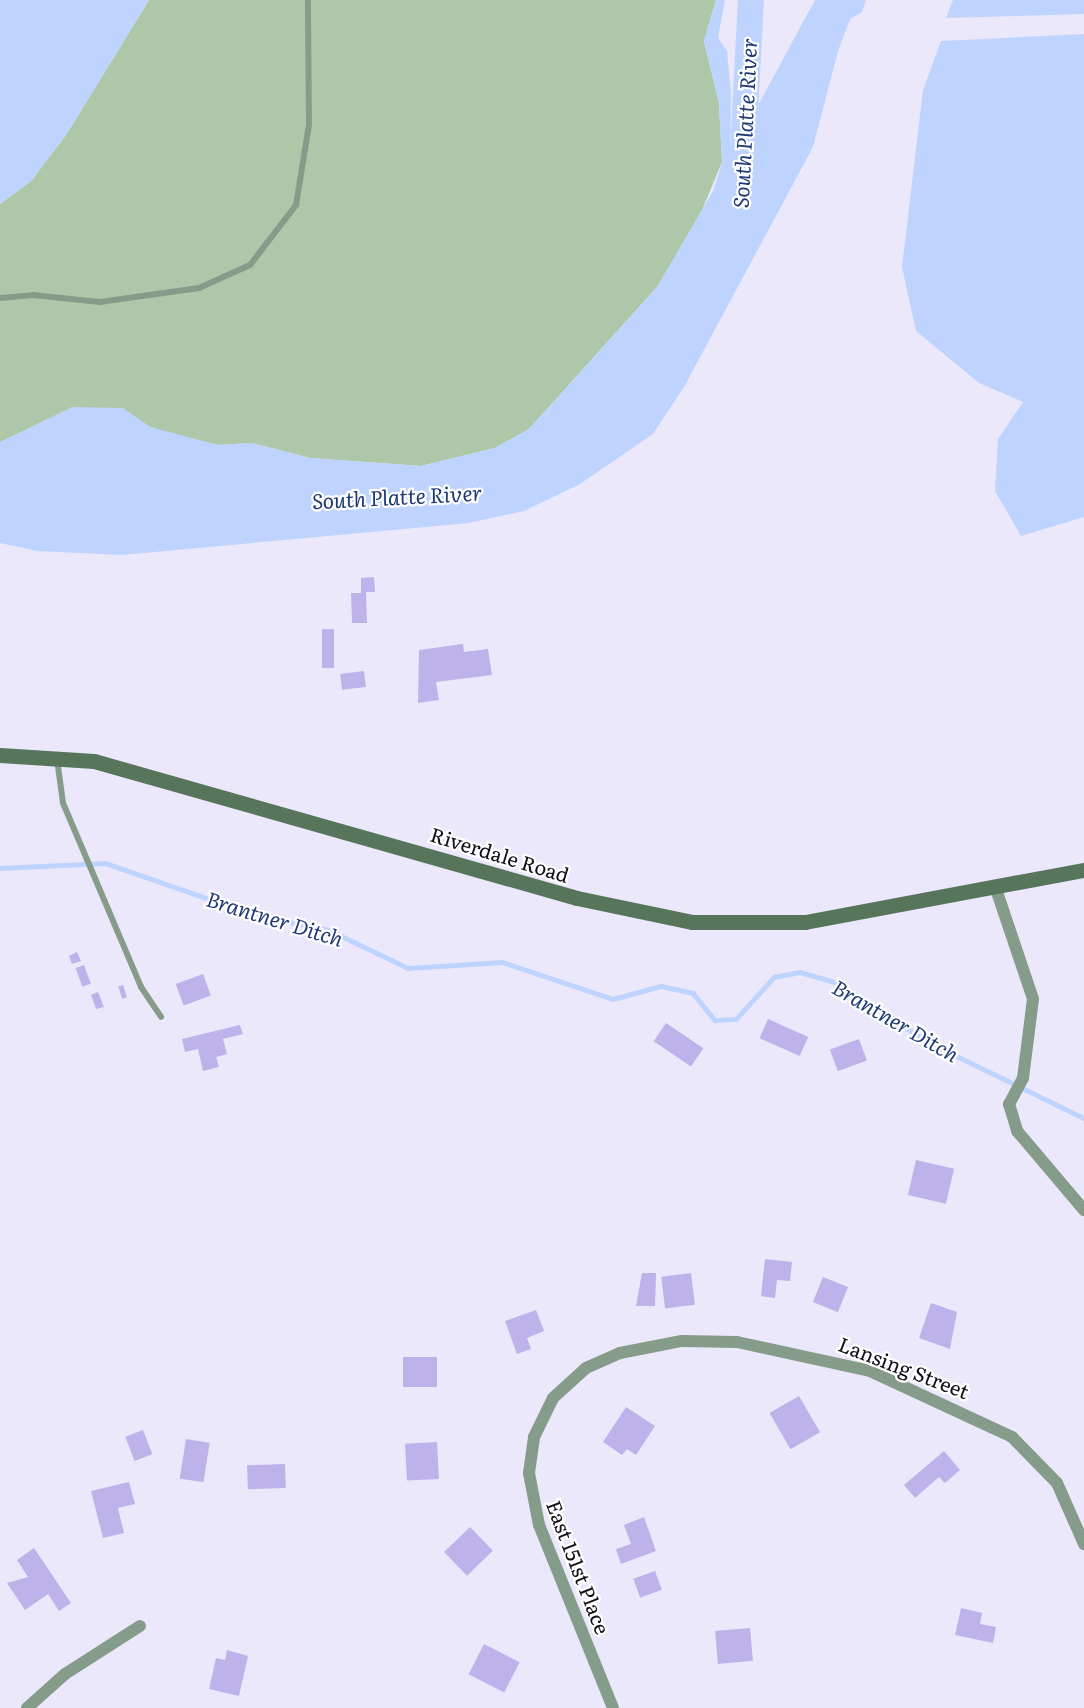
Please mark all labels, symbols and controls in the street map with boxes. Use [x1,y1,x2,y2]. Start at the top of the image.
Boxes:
water label: South Platte River [727,37,761,209]
water label: South Platte River [311,479,483,513]
street label: Riverdale Road [428,822,572,886]
water label: Brantner Ditch [204,885,346,951]
water label: Brantner Ditch [828,974,964,1066]
street label: Lansing Street [835,1331,973,1403]
street label: East 151st Place [542,1497,616,1637]

